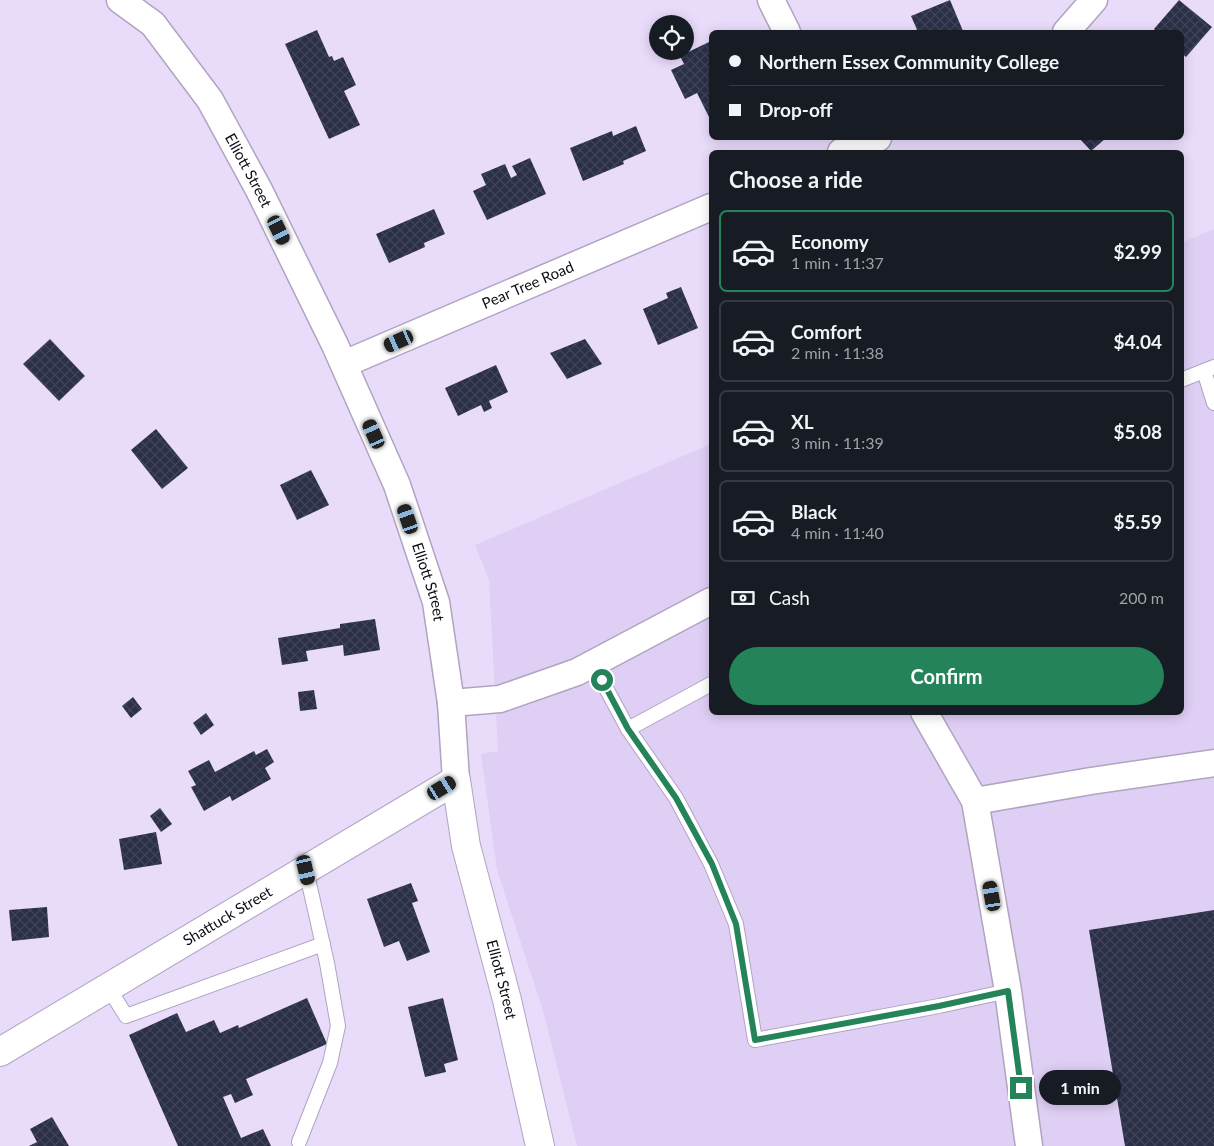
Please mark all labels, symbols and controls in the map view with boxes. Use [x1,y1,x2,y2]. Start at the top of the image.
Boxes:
map controls [649,15,694,60]
button: locate [649,15,694,60]
text: Northern Essex Community College [759,50,1059,73]
text: Drop-off [759,98,833,121]
street label: Elliott Street [222,130,276,211]
text: Choose a ride [729,166,863,193]
car [265,213,292,247]
icon: car [731,229,776,274]
text: Economy [791,230,869,253]
text: $2.99 [1113,240,1162,263]
text: 1 min · 11:37 [791,253,884,272]
street label: Pear Tree Road [479,257,576,312]
icon: car [731,319,776,364]
text: Comfort [791,320,862,343]
car [382,328,415,354]
text: $4.04 [1113,330,1162,353]
text: 2 min · 11:38 [791,343,884,362]
icon: car [731,409,776,454]
text: XL [791,410,814,433]
car [361,417,386,451]
text: $5.08 [1113,420,1162,443]
text: 3 min · 11:39 [791,433,884,452]
icon: car [731,499,776,544]
text: Black [791,500,837,523]
car [396,502,419,536]
text: $5.59 [1113,510,1162,533]
text: 4 min · 11:40 [791,523,884,542]
street label: Elliott Street [409,540,449,623]
icon: cash [729,584,757,612]
text: Cash [769,586,810,609]
text: 200 m [1119,588,1164,607]
button: Confirm [729,647,1164,705]
route start [591,669,613,691]
car [425,774,458,802]
car [295,854,316,886]
car [982,880,1001,912]
street label: Shattuck Street [179,882,275,949]
street label: Elliott Street [483,938,521,1021]
callout: 1 min [1038,1070,1121,1106]
route end [1010,1077,1032,1099]
text: 1 min [1060,1078,1100,1097]

